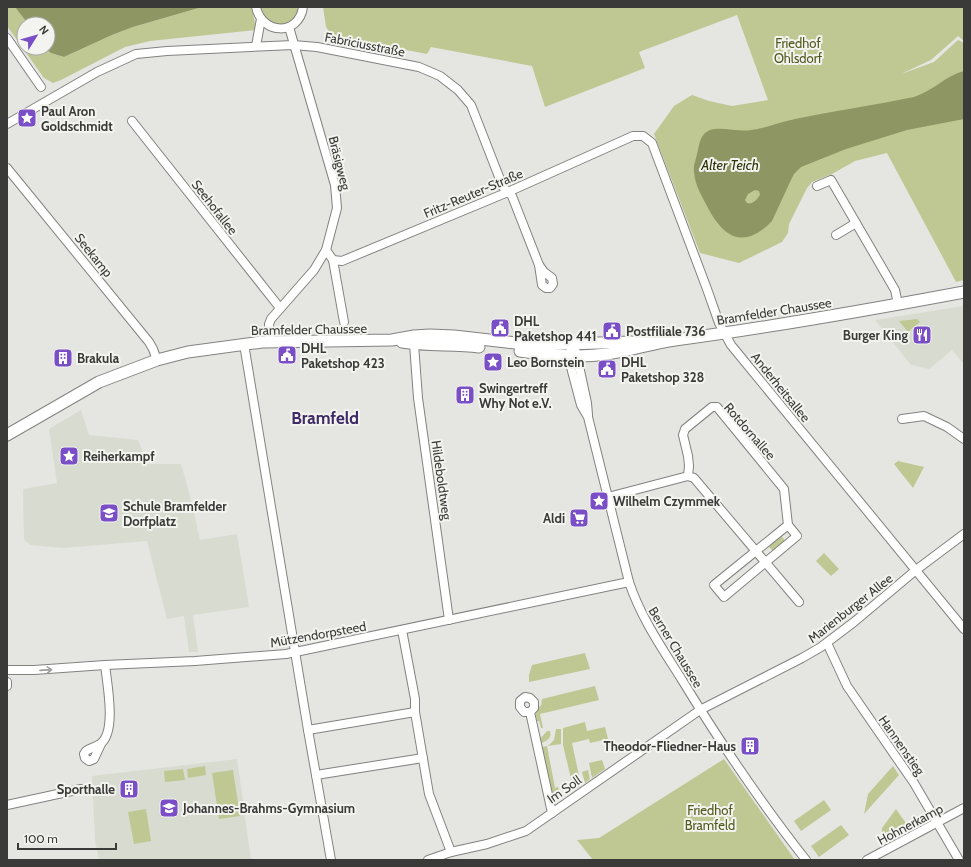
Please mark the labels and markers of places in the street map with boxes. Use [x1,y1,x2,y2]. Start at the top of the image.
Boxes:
place label: Paul Aron Goldschmidt [41,103,113,134]
place icon: Paul Aron Goldschmidt [16,107,38,129]
place label: DHL Paketshop 441 [514,313,597,344]
public building icon: DHL Paketshop 441 [489,317,511,339]
public building icon: Postfiliale 736 [601,320,623,342]
place label: Postfiliale 736 [626,323,706,339]
restaurant icon: Burger King [911,324,933,346]
place label: Burger King [843,327,908,343]
place label: DHL Paketshop 423 [301,340,385,371]
public building icon: DHL Paketshop 423 [276,344,298,366]
building icon: Brakula [52,347,74,369]
place label: Brakula [77,350,120,366]
place icon: Leo Bornstein [482,351,504,373]
place label: Leo Bornstein [507,354,584,370]
place label: DHL Paketshop 328 [621,354,705,385]
public building icon: DHL Paketshop 328 [596,358,618,380]
place label: Swingertreff Why Not e.V. [479,380,552,411]
building icon: Swingertreff Why Not e.V. [454,384,476,406]
place icon: Reiherkampf [58,445,80,467]
place label: Reiherkampf [83,448,155,464]
place icon: Wilhelm Czymmek [588,490,610,512]
place label: Wilhelm Czymmek [613,493,721,509]
place label: Schule Bramfelder Dorfplatz [123,498,227,529]
school or university icon: Schule Bramfelder Dorfplatz [98,502,120,524]
supermarket icon: Aldi [568,507,590,529]
place label: Aldi [543,510,565,526]
building icon: Theodor-Fliedner-Haus [739,735,761,757]
place label: Theodor-Fliedner-Haus [604,738,736,754]
building icon: Sporthalle [118,778,140,800]
place label: Sporthalle [57,781,115,797]
school or university icon: Johannes-Brahms-Gymnasium [158,797,180,819]
place label: Johannes-Brahms-Gymnasium [182,800,355,816]

